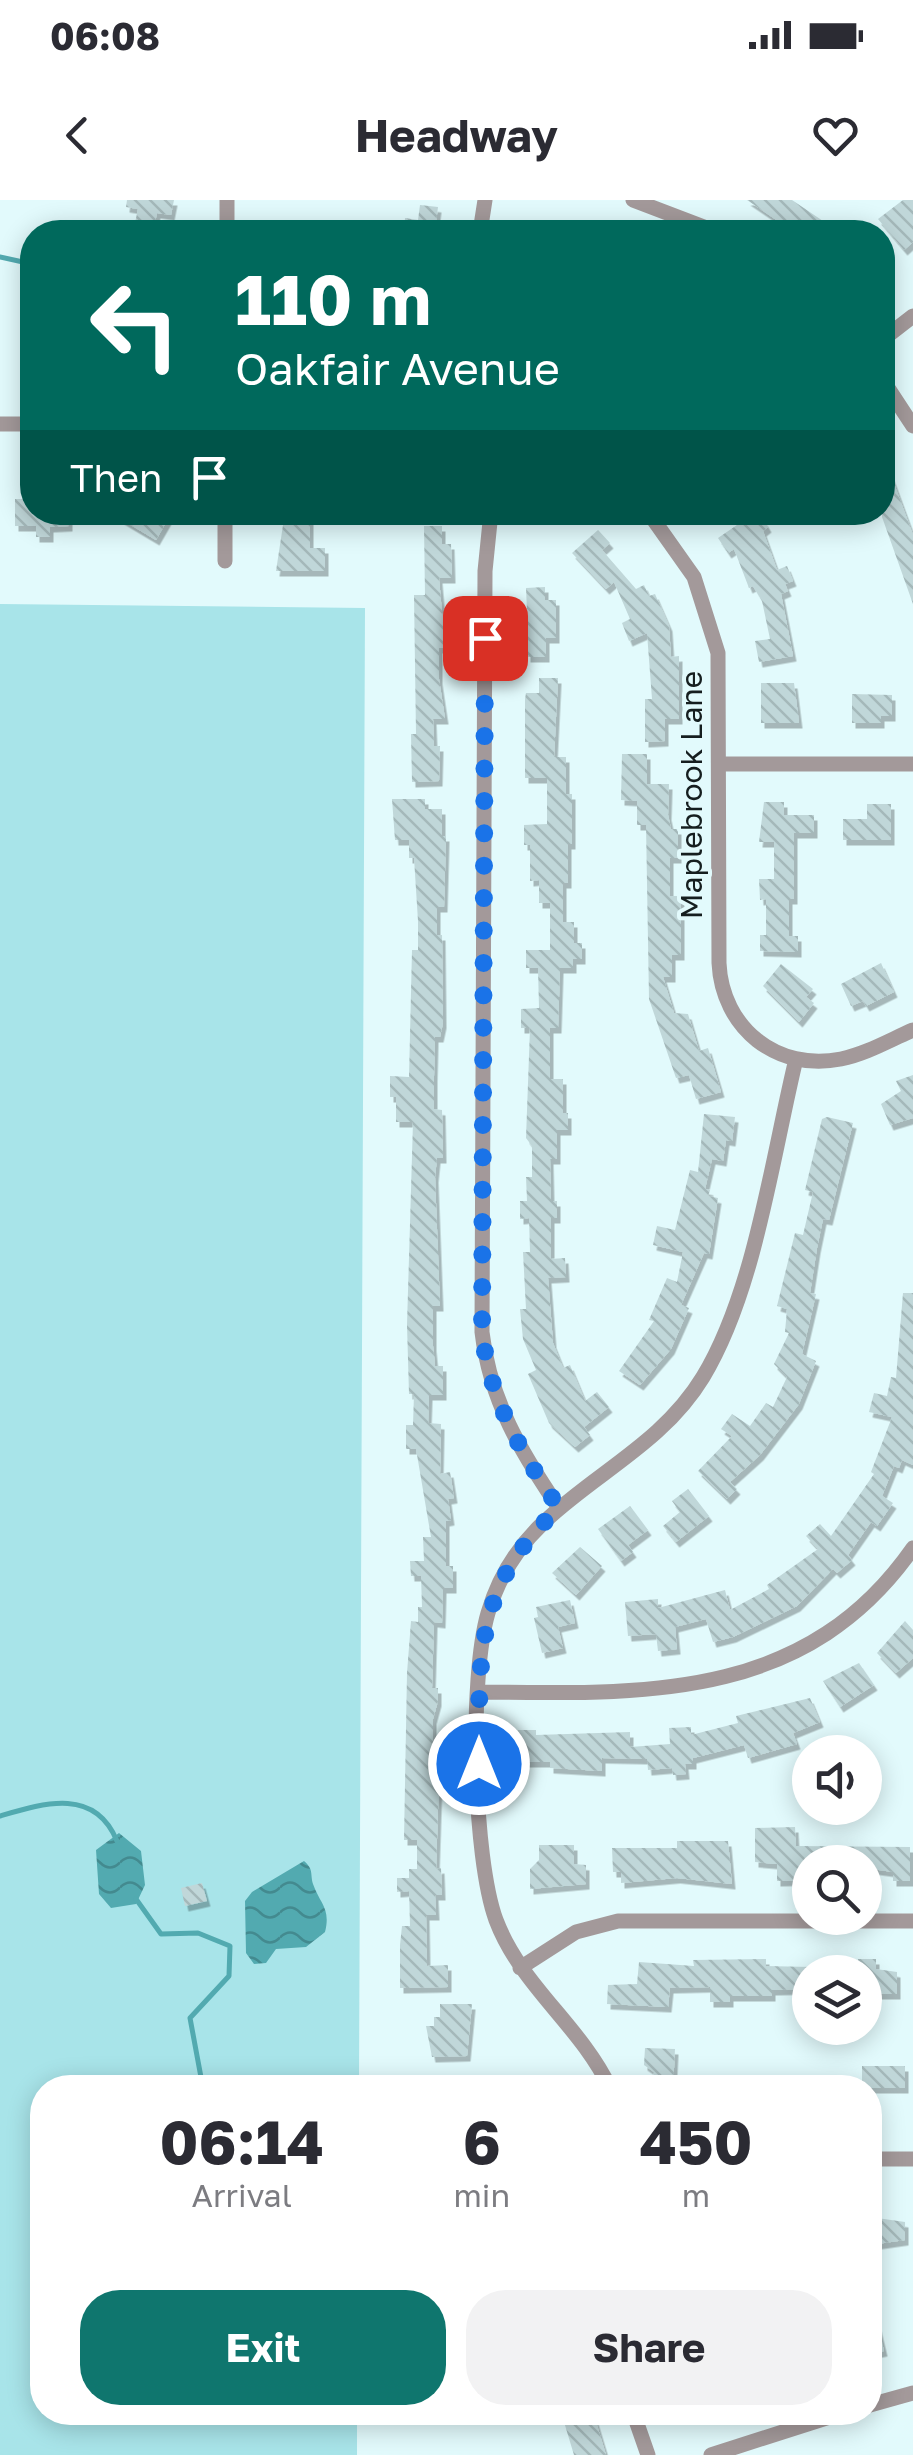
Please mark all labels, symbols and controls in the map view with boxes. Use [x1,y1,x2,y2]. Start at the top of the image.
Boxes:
text: 06:08 [50,13,160,58]
icon: back [50,108,105,163]
text: Headway [355,108,558,162]
icon: heart [808,108,863,163]
text: 110 m [235,256,431,340]
icon: left [70,260,200,390]
text: Oakfair Avenue [235,341,560,395]
icon: arrive [182,450,237,505]
text: Then [70,455,162,500]
pin [443,596,528,681]
icon: arrive [458,611,513,666]
street label: Maplebrook Lane [673,671,709,919]
position arrow [427,1712,531,1816]
map controls [792,1735,882,2045]
button: sound [792,1735,882,1825]
button: search [792,1845,882,1935]
button: layers [792,1955,882,2045]
text: 06:14 [159,2105,324,2177]
text: 6 [463,2105,501,2177]
text: 450 [639,2105,753,2177]
text: Arrival [192,2176,292,2214]
text: min [453,2176,510,2214]
text: m [682,2176,710,2214]
button: Exit [80,2290,446,2405]
button: Share [466,2290,832,2405]

